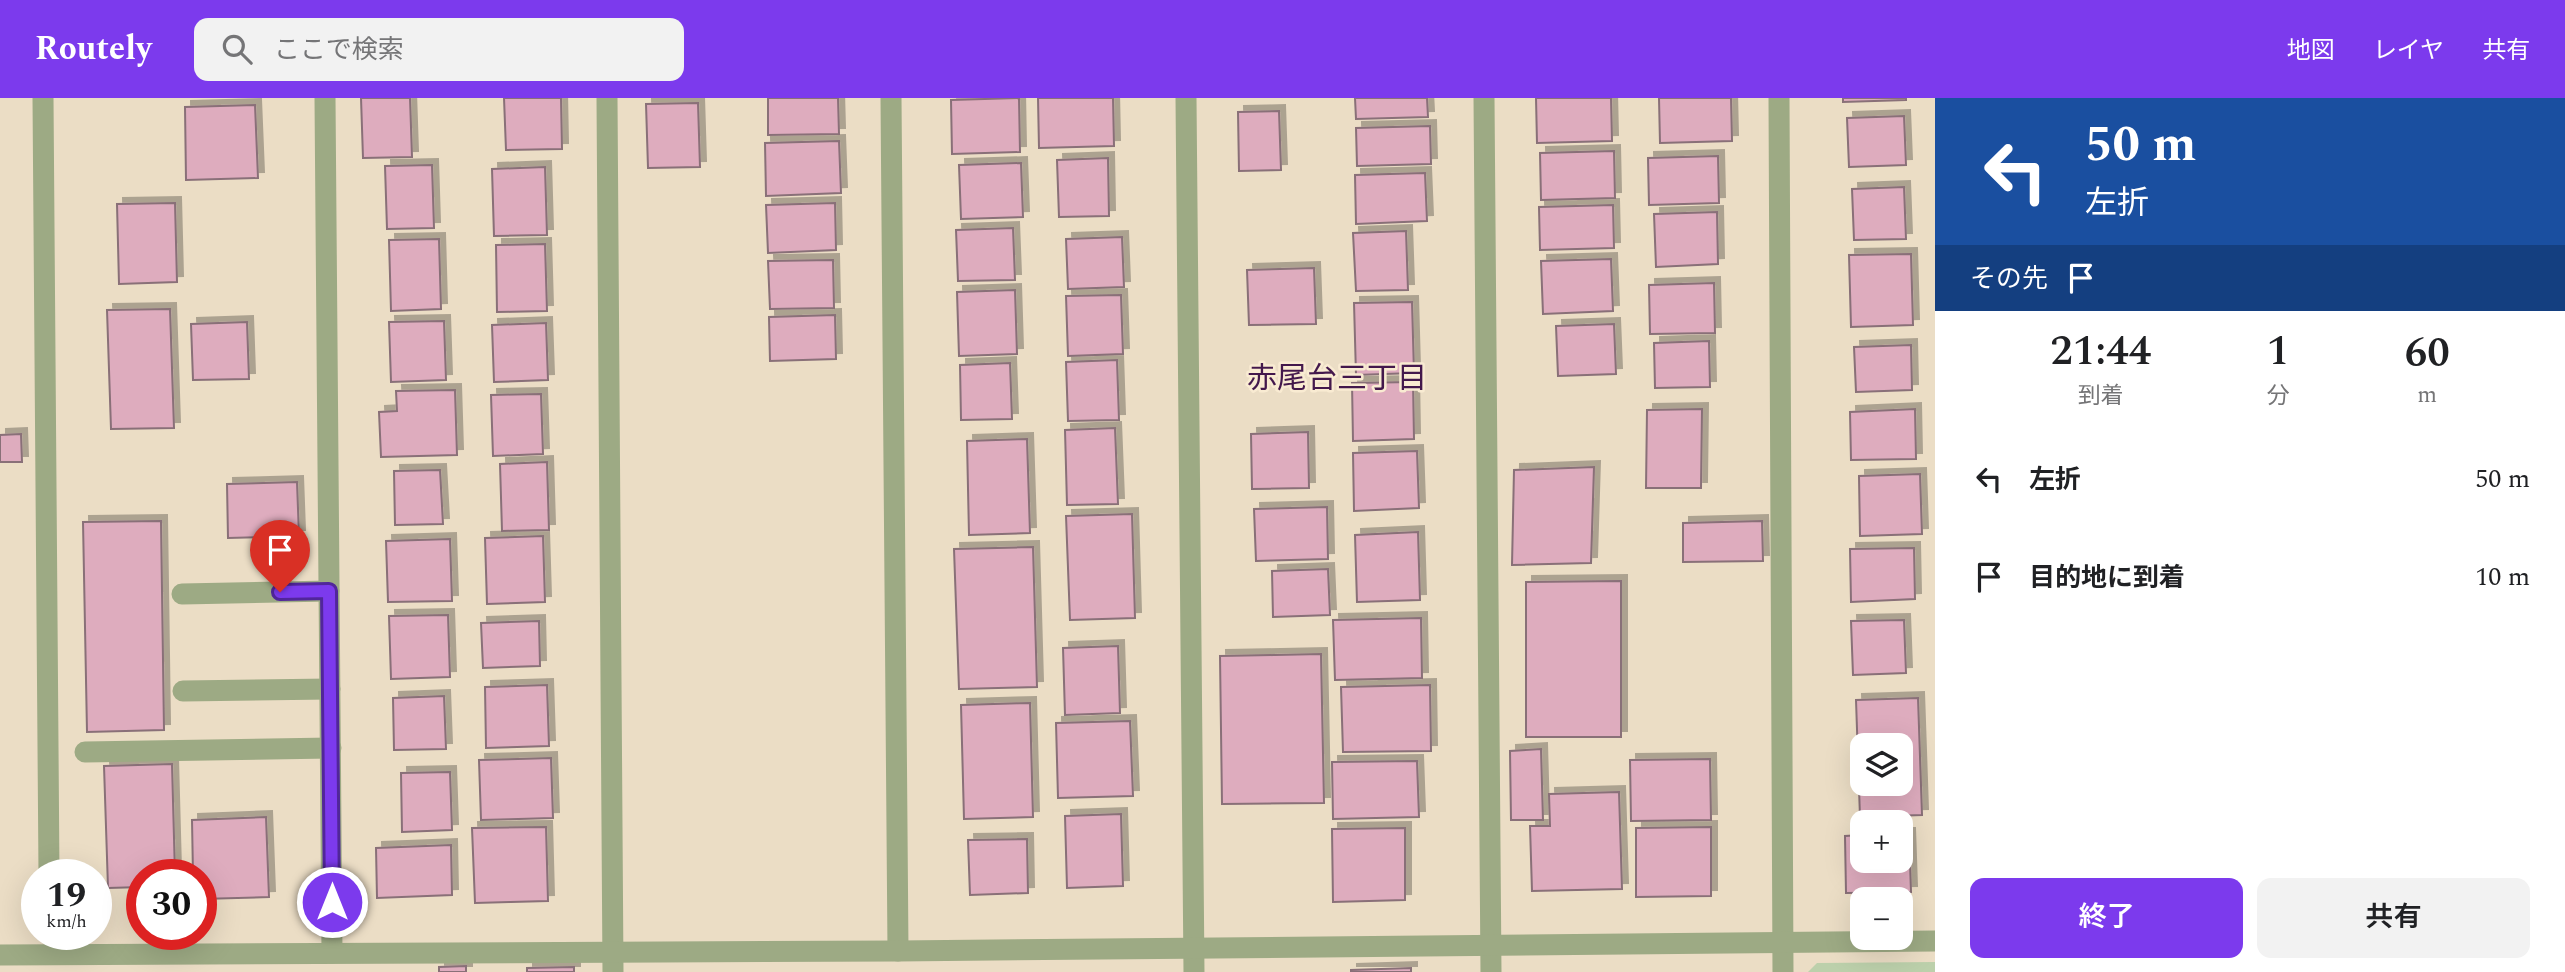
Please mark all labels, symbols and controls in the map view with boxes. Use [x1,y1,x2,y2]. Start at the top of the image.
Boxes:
search box [194,18,684,81]
text: Routely [35,24,152,74]
icon: search [218,30,256,68]
text: ここで検索 [274,30,404,70]
text: 地図 [2287,33,2335,69]
text: レイヤ [2373,33,2444,69]
text: 共有 [2482,33,2530,69]
text: 50 m [2085,108,2196,183]
icon: left [1970,126,2061,217]
text: 左折 [2085,179,2149,228]
text: その先 [1970,259,2048,299]
icon: arrive [2062,259,2100,297]
text: 21:44 [2050,320,2151,383]
text: 1 [2267,320,2289,383]
text: 60 [2405,322,2450,385]
district label: 赤尾台三丁目 [1247,356,1427,402]
text: m [2417,378,2437,413]
text: 到着 [2078,379,2124,414]
text: 分 [2266,379,2289,414]
text: 50 m [2475,459,2530,499]
icon: left [1970,460,2008,498]
text: 左折 [2029,460,2081,500]
pin [250,520,310,592]
icon: arrive [261,531,299,569]
text: 10 m [2475,557,2530,597]
icon: arrive [1970,558,2008,596]
text: 目的地に到着 [2029,558,2185,598]
map controls [1850,733,1913,950]
button: layers [1850,733,1913,796]
button: + [1850,810,1913,873]
speed limit sign: 30 [126,859,217,950]
position arrow [295,865,369,939]
text: 19 [47,869,86,922]
button: 終了 [1970,878,2243,958]
button: 共有 [2257,878,2530,958]
button: − [1850,887,1913,950]
text: km/h [46,908,87,935]

